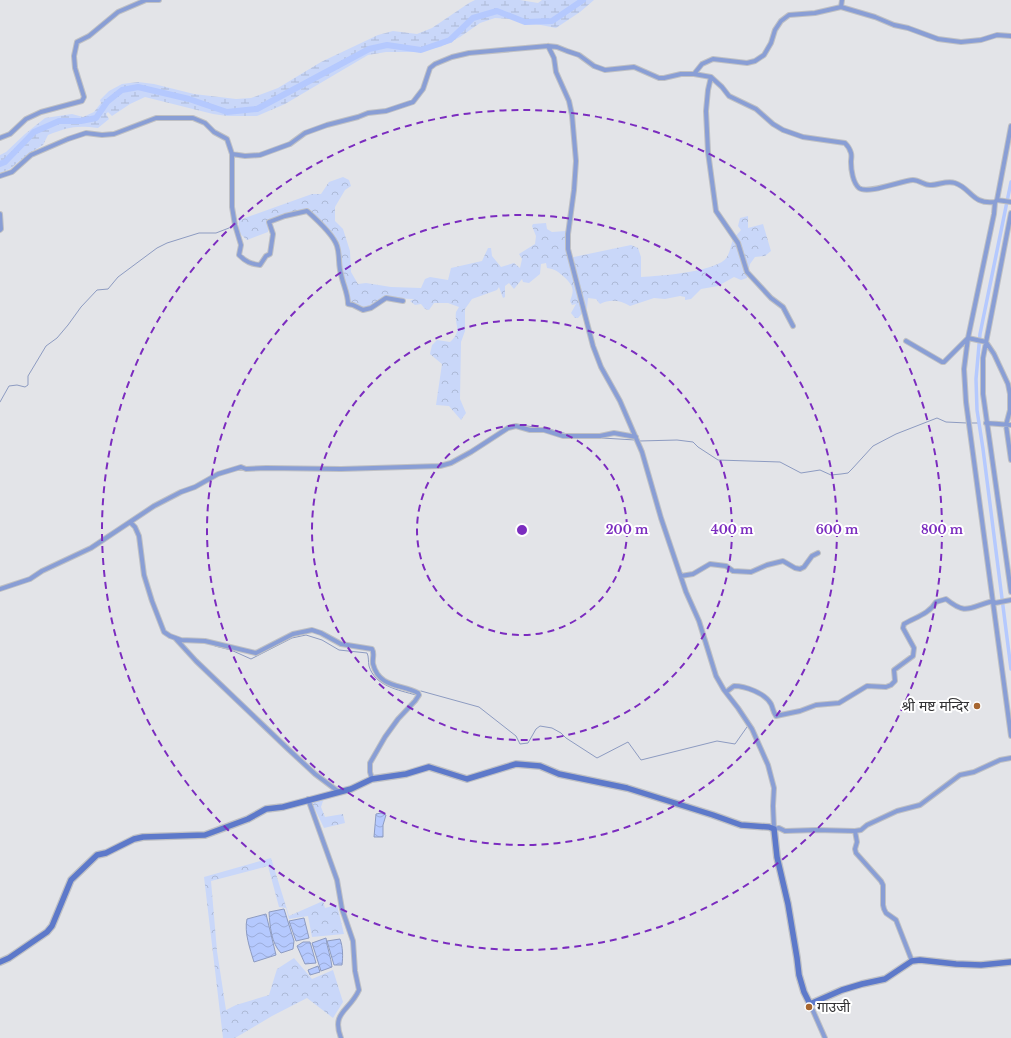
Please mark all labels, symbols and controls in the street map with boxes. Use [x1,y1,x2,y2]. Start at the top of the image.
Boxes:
text: 200 m [606,522,649,537]
text: 400 m [711,522,754,537]
text: 600 m [816,522,859,537]
text: 800 m [921,522,964,537]
centre of rings [515,523,529,537]
place label: श्री मष्ट मन्दिर [901,697,969,715]
marker: श्री मष्ट मन्दिर [972,701,982,711]
place label: गाउजी [817,998,851,1016]
marker: गाउजी [804,1002,814,1012]

